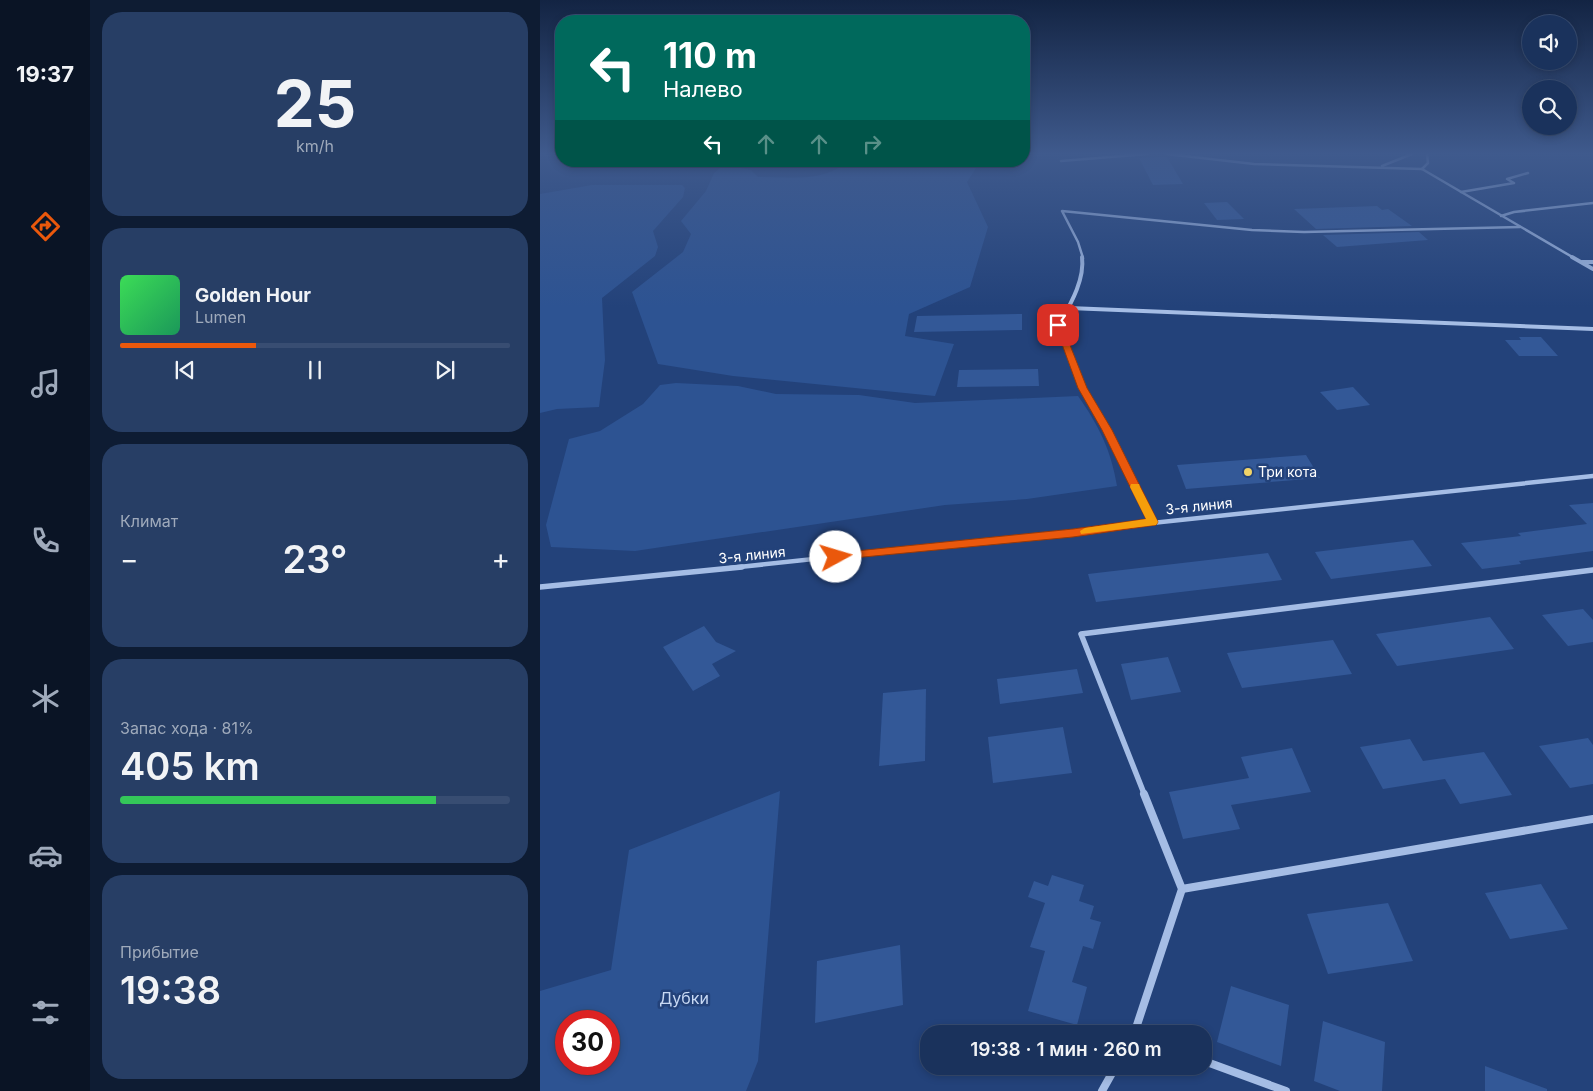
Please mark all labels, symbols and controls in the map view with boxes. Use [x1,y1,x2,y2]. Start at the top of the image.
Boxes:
map controls [1522,15,1577,135]
button: sound [1522,15,1577,70]
text: 110 m [663,34,757,76]
icon: left [580,35,645,100]
text: 19:37 [16,61,74,87]
text: 25 [274,64,356,143]
text: Налево [663,76,743,102]
button: search [1522,80,1577,135]
icon: left [699,130,727,158]
icon: ahead [752,130,780,158]
icon: ahead [805,130,833,158]
icon: right [858,130,886,158]
text: km/h [296,136,334,156]
icon: directions [28,209,63,244]
text: Golden Hour [195,284,311,307]
pin [1037,304,1079,346]
text: Lumen [195,307,246,327]
icon: arrive [1044,311,1072,339]
icon: previous [171,356,199,384]
icon: pause [301,356,329,384]
icon: next [431,356,459,384]
icon: music [28,366,63,401]
place label: Три кота [1258,463,1317,480]
marker: Три кота [1242,466,1254,478]
street label: 3-я линия [1165,494,1233,517]
text: Климат [120,511,178,531]
icon: phone [28,523,63,558]
position arrow [809,530,861,582]
text: 23° [283,536,347,582]
text: − [120,542,139,576]
text: + [491,542,510,576]
street label: 3-я линия [718,543,786,566]
icon: climate [28,681,63,716]
text: Запас хода · 81% [120,718,254,738]
text: 405 km [120,743,260,789]
icon: car [28,838,63,873]
text: Прибытие [120,942,199,962]
text: 19:38 [120,967,221,1013]
park label: Дубки [659,988,709,1008]
icon: filters [28,995,63,1030]
speed limit sign: 30 [555,1010,620,1075]
text: 19:38 · 1 мин · 260 m [970,1038,1162,1061]

